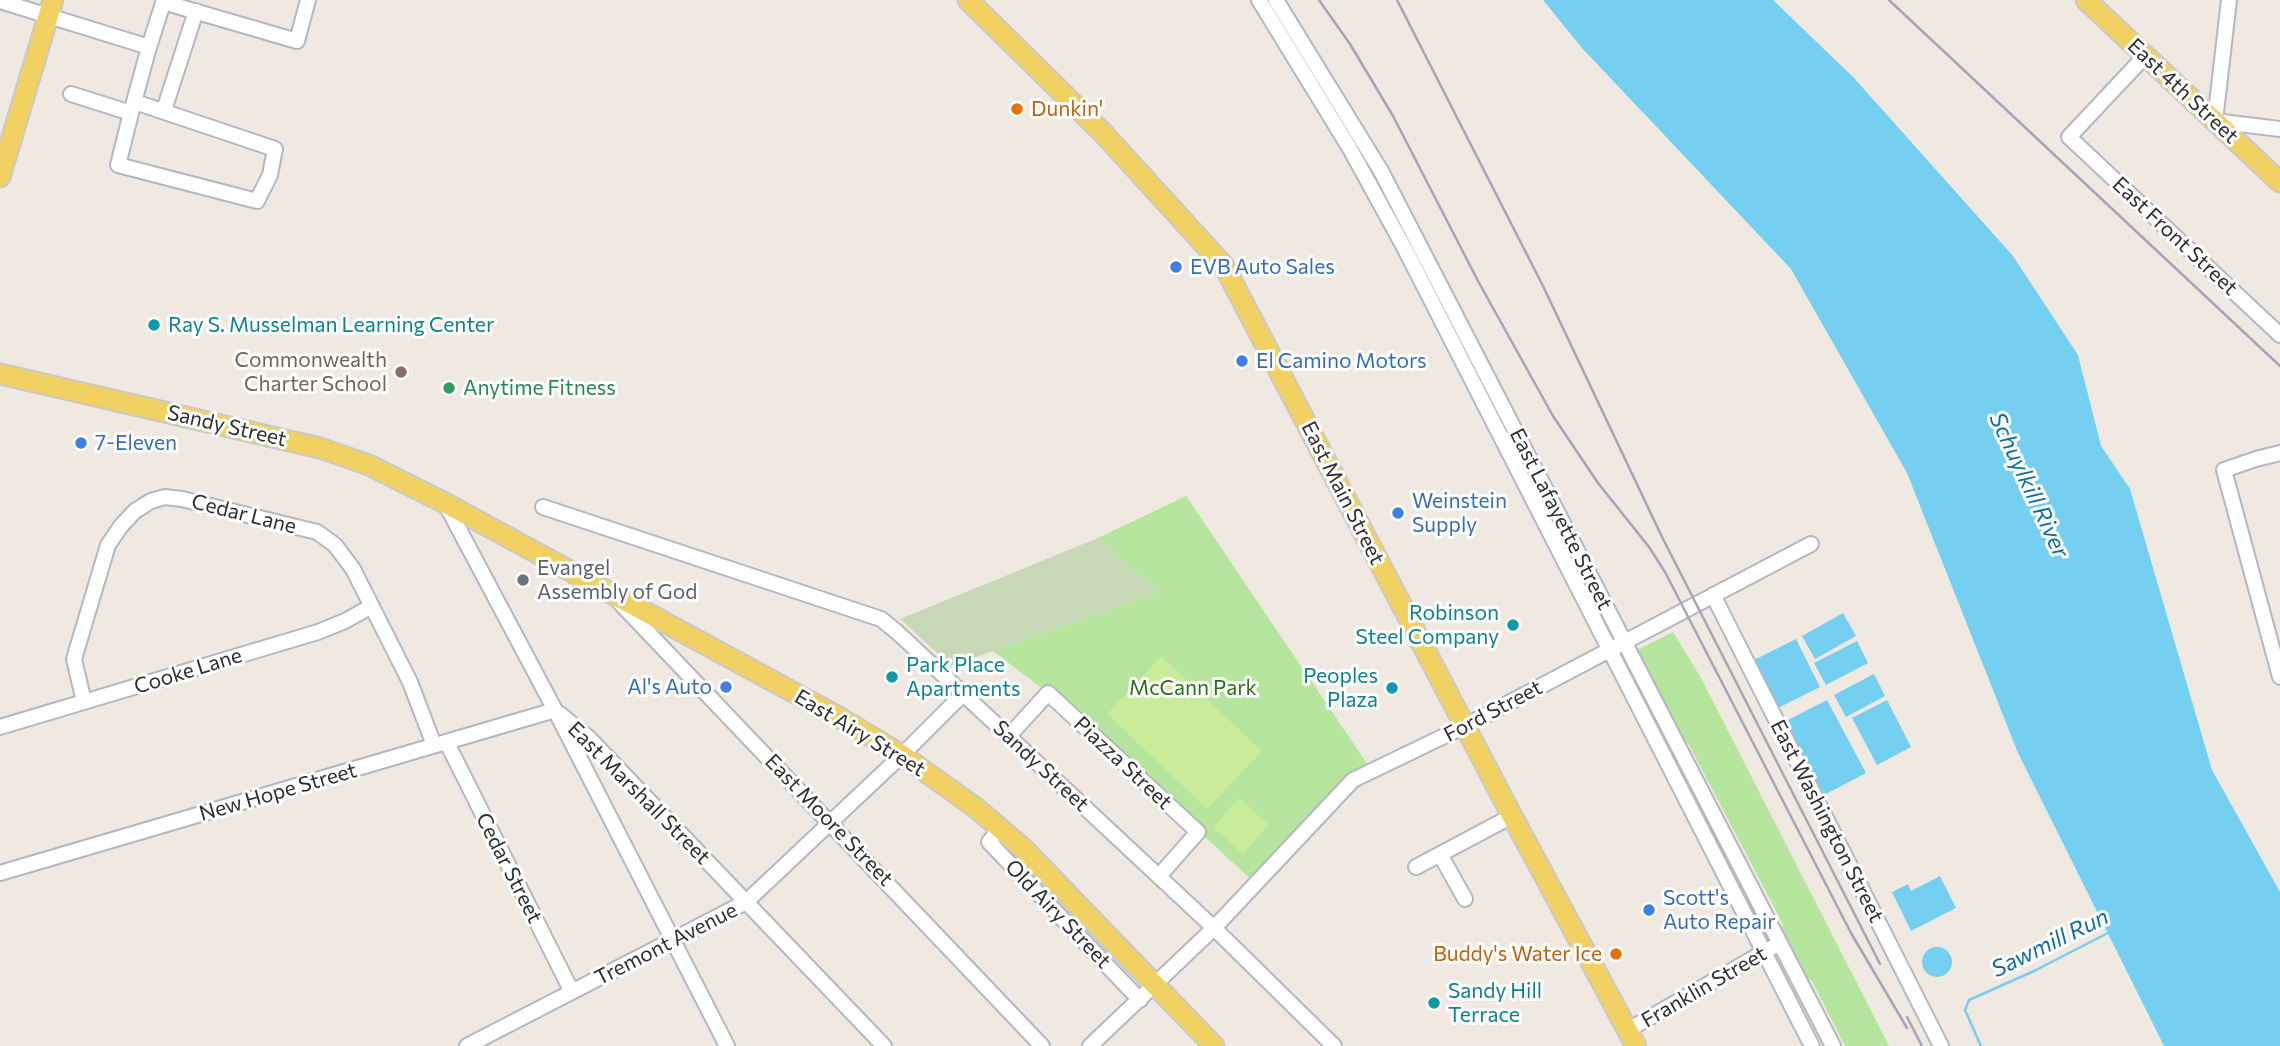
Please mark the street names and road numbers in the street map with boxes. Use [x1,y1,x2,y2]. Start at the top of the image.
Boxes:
street label: East 4th Street [2122,33,2244,149]
street label: East Front Street [2107,172,2243,300]
street label: Sandy Street [165,400,289,452]
street label: East Main Street [1296,417,1390,569]
street label: East Lafayette Street [1504,424,1618,614]
street label: Cedar Lane [189,489,299,539]
street label: Cooke Lane [131,643,245,699]
street label: Ford Street [1440,675,1546,747]
street label: East Airy Street [790,684,930,782]
street label: Piazza Street [1069,711,1177,815]
street label: Sandy Street [988,715,1094,817]
street label: East Washington Street [1765,716,1889,926]
street label: East Marshall Street [563,717,715,869]
street label: East Moore Street [760,749,898,891]
street label: New Hope Street [196,757,360,827]
street label: Cedar Street [470,809,548,927]
street label: Old Airy Street [1000,854,1116,974]
street label: Tremont Avenue [591,897,741,991]
street label: Franklin Street [1637,941,1771,1033]

